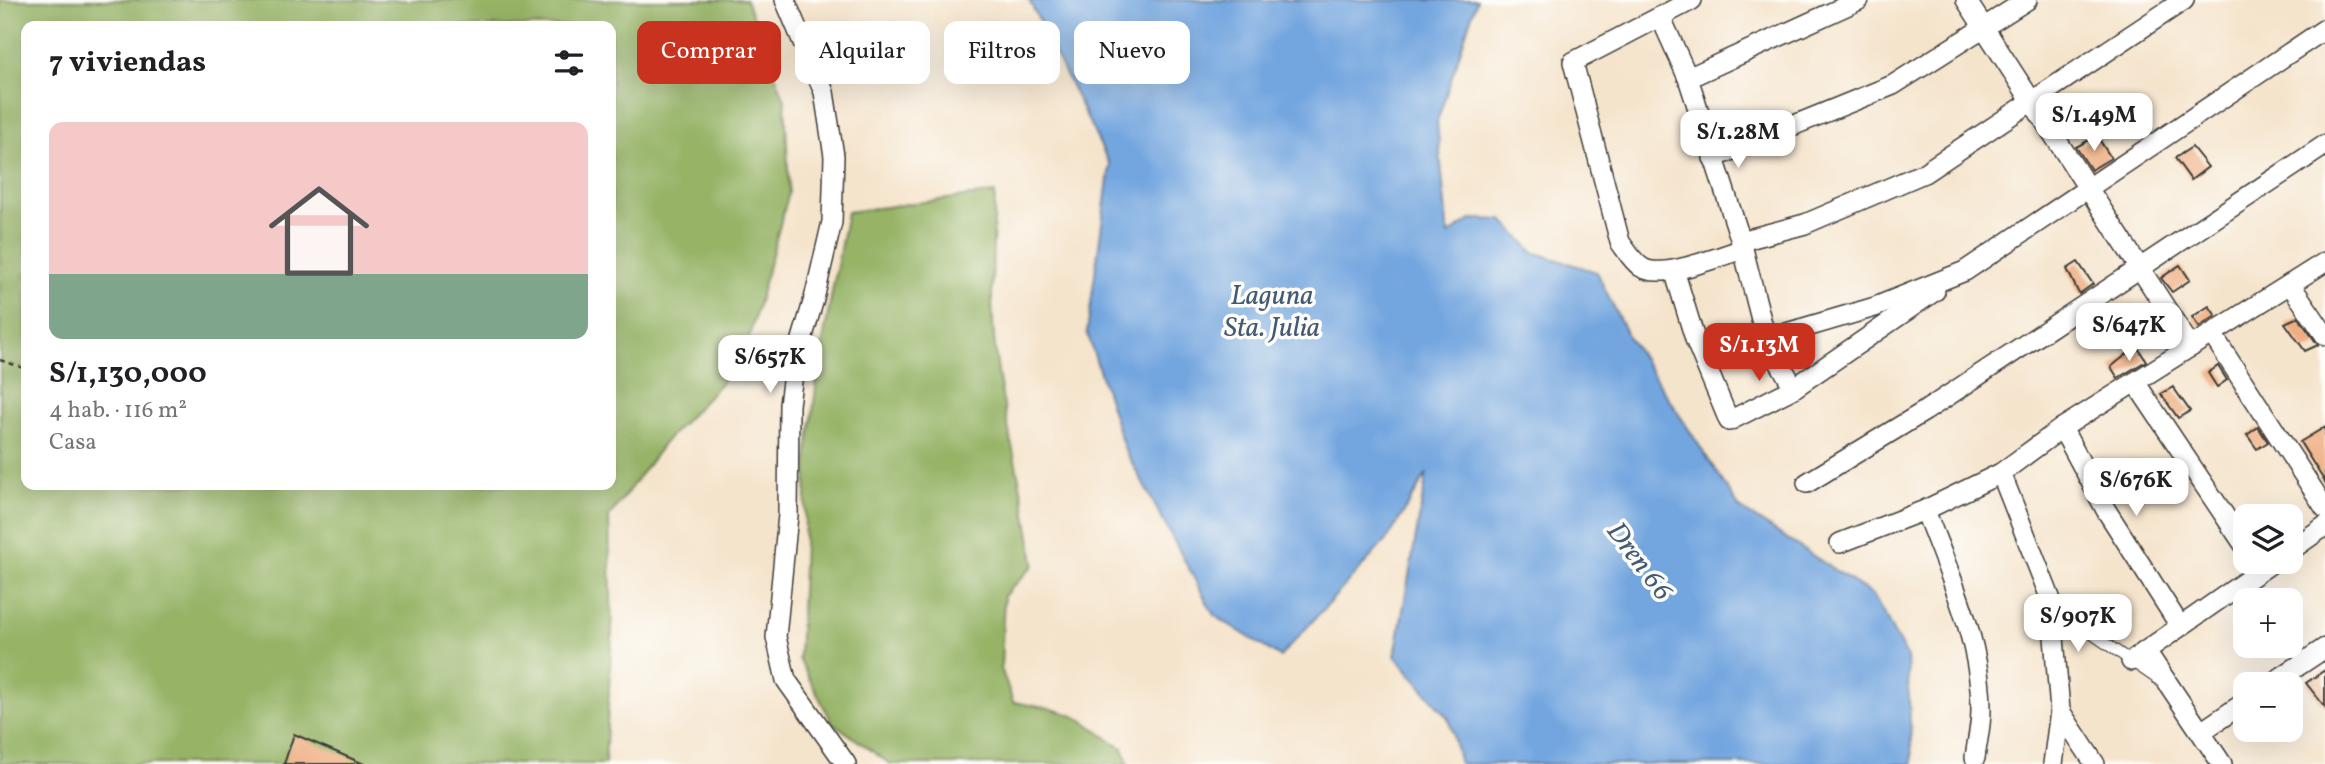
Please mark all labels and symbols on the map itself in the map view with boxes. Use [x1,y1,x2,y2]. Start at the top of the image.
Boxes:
pin: S/1.49M [2029,94,2159,153]
pin: S/1.28M [1673,110,1803,170]
water label: Laguna Sta. Julia [1224,277,1320,348]
pin: S/647K [2072,304,2186,363]
pin: S/1.13M [1694,324,1824,383]
pin: S/657K [713,336,827,395]
pin: S/676K [2079,458,2193,518]
water label: Dren 66 [1596,514,1682,610]
pin: S/907K [2021,594,2135,654]

